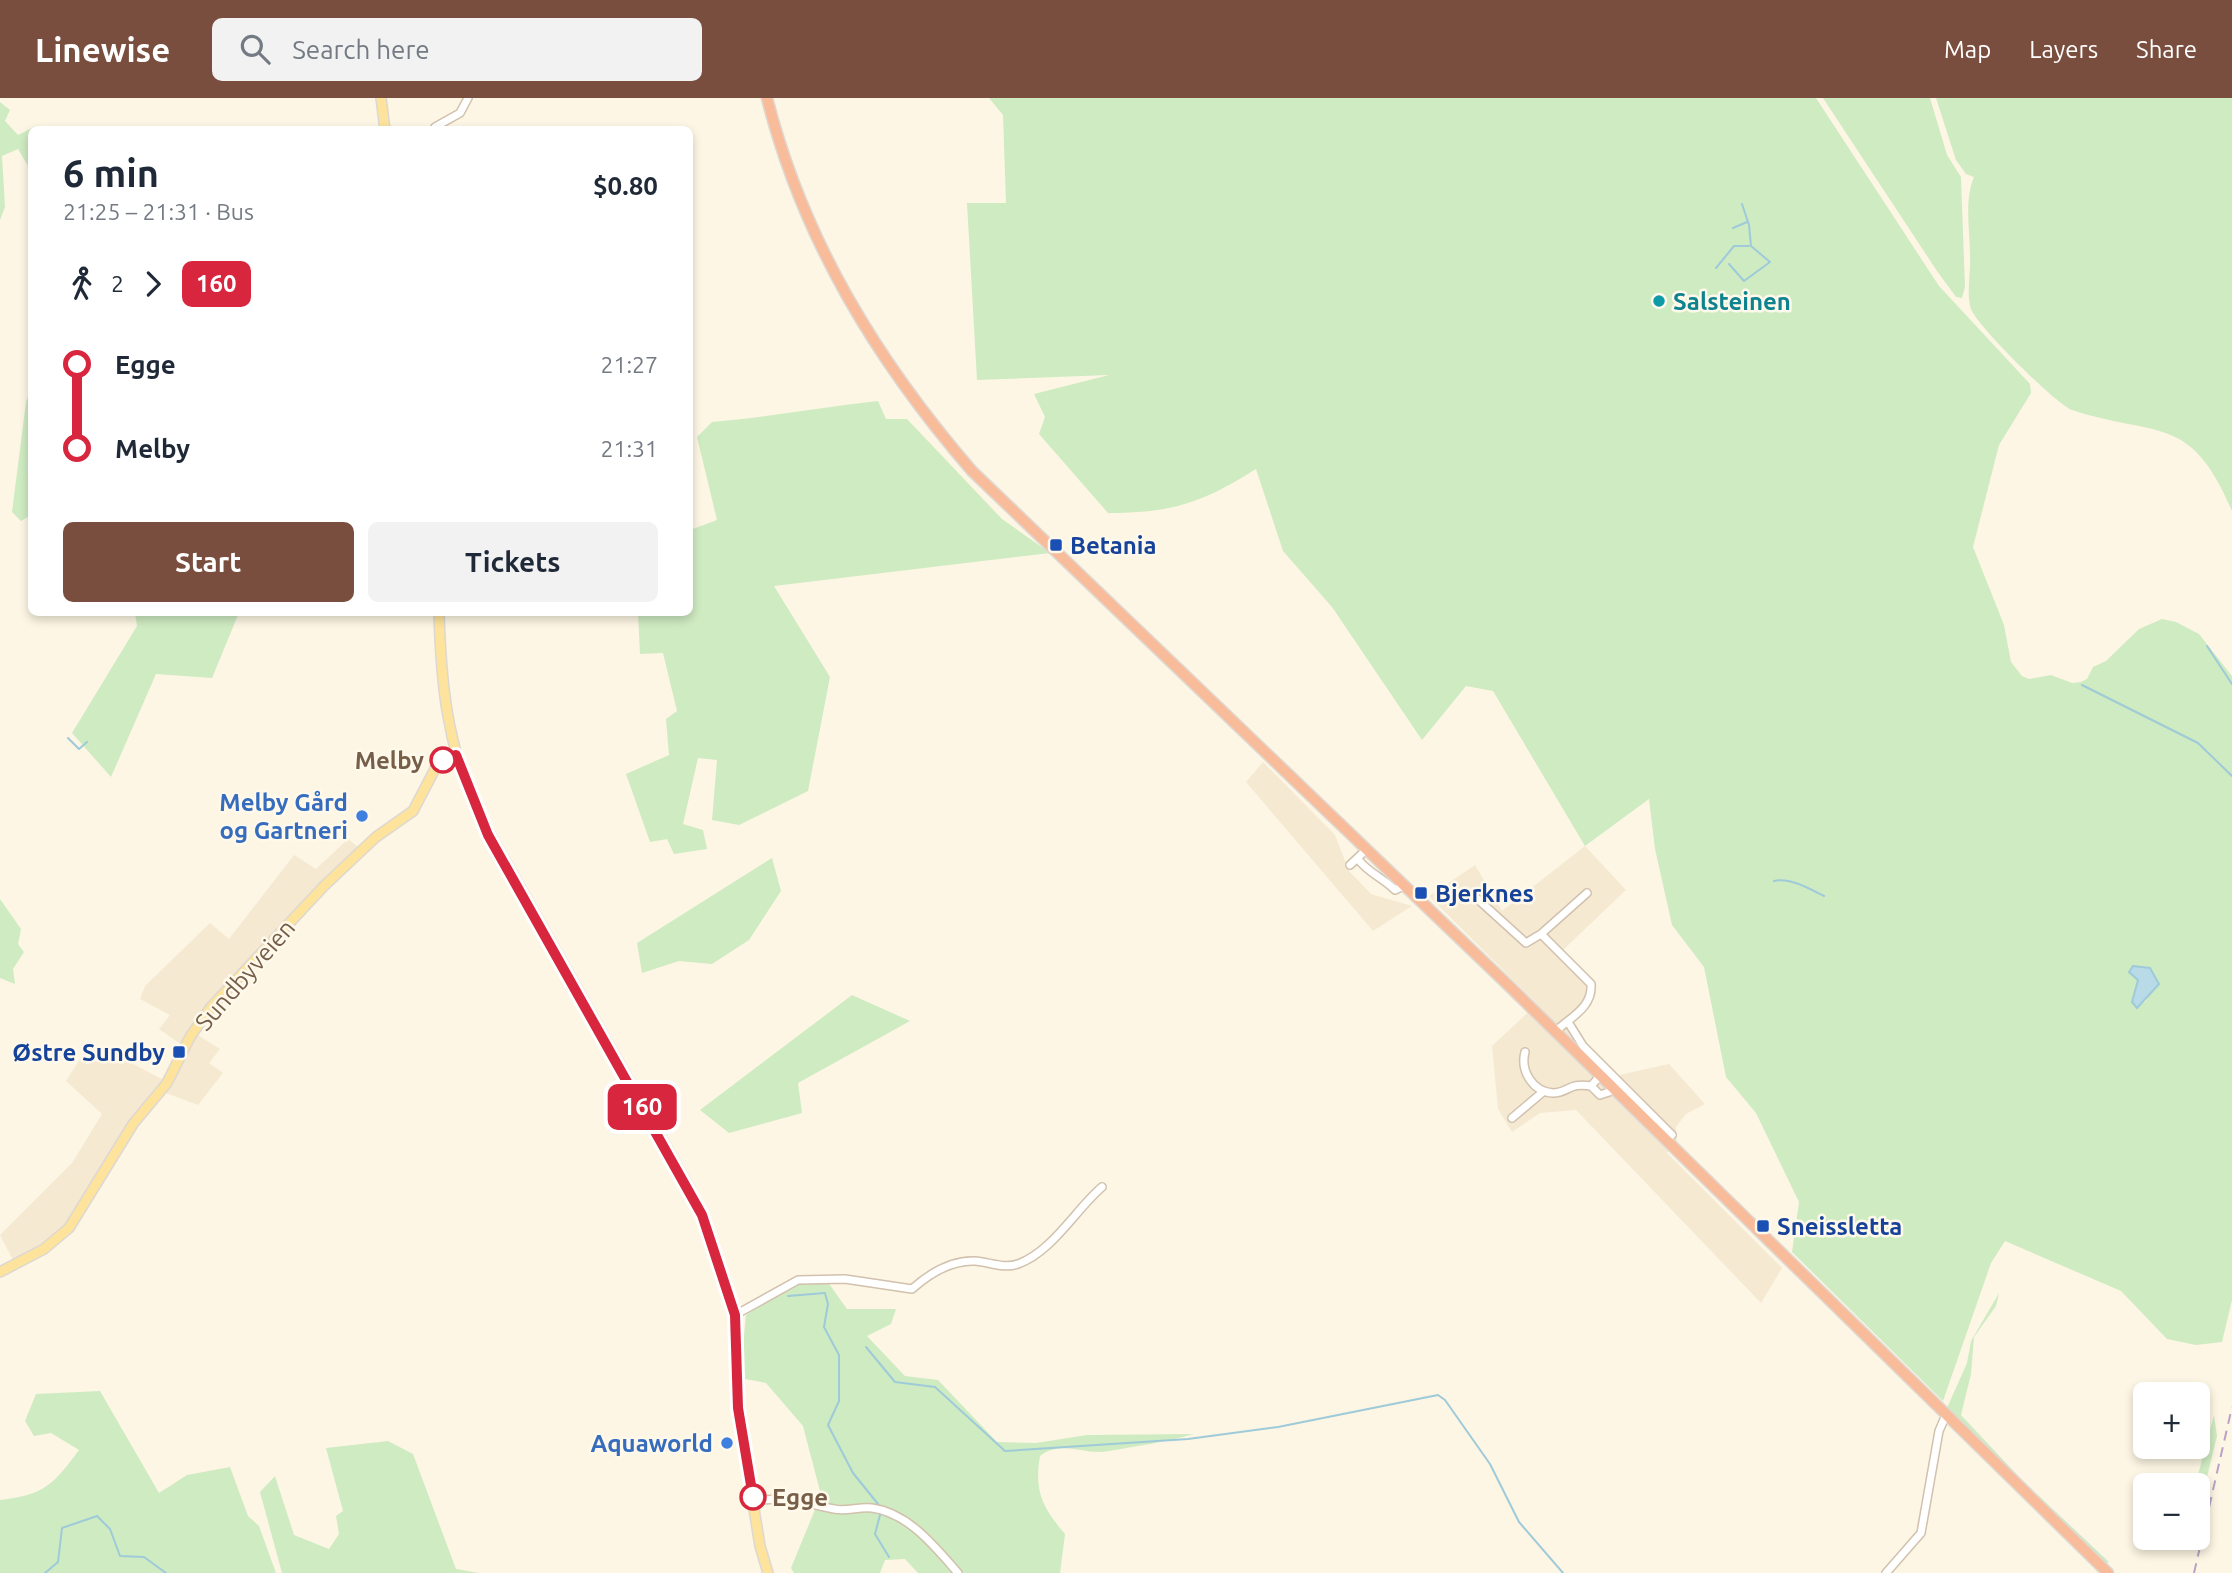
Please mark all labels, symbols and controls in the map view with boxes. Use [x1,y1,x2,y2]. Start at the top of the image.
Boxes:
search box [212,18,702,81]
icon: search [236,30,274,68]
text: Linewise [35,31,170,68]
text: Search here [292,35,430,64]
text: Map [1944,36,1991,63]
text: Layers [2029,36,2098,63]
text: Share [2136,36,2197,63]
text: 6 min [63,152,159,194]
text: $0.80 [593,171,658,200]
text: 21:25 – 21:31 · Bus [63,199,254,224]
icon: walk [63,265,101,303]
icon: forward [134,265,172,303]
text: 160 [196,270,237,297]
text: 2 [111,271,124,296]
place label: Salsteinen [1673,288,1791,315]
marker: Salsteinen [1651,293,1667,309]
text: Egge [115,350,176,379]
text: 21:27 [600,352,658,377]
text: Melby [115,434,190,463]
text: 21:31 [600,436,658,461]
button: Start [63,522,354,602]
button: Tickets [368,522,658,602]
place label: Betania [1070,532,1156,559]
marker: Betania [1048,537,1064,553]
place label: Melby [355,747,424,774]
marker: Melby [430,747,456,773]
place label: Melby Gård og Gartneri [219,789,348,844]
marker: Melby Gård og Gartneri [354,808,370,824]
place label: Bjerknes [1435,880,1534,907]
marker: Bjerknes [1413,885,1429,901]
street label: Sundbyveien [190,914,300,1036]
place label: Østre Sundby [12,1039,165,1066]
marker: Østre Sundby [171,1044,187,1060]
line badge: 160 [602,1084,682,1130]
text: 160 [622,1093,662,1120]
place label: Sneissletta [1777,1213,1902,1240]
marker: Sneissletta [1755,1218,1771,1234]
map controls [2133,1382,2210,1550]
button: + [2133,1382,2210,1459]
place label: Aquaworld [591,1430,713,1457]
marker: Aquaworld [719,1435,735,1451]
button: − [2133,1473,2210,1550]
marker: Egge [740,1484,766,1510]
place label: Egge [772,1484,828,1511]

